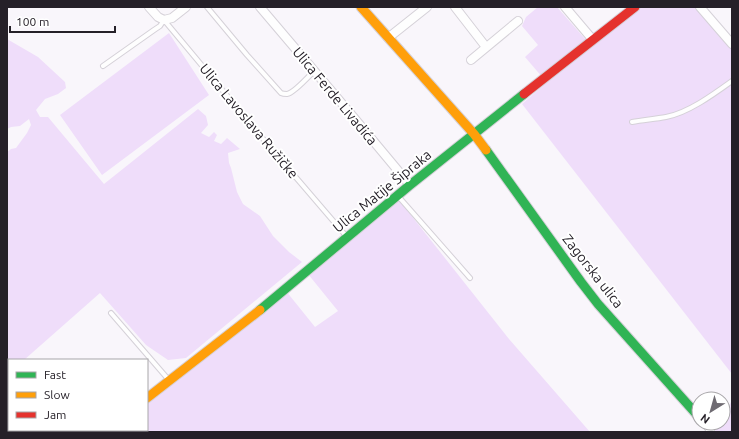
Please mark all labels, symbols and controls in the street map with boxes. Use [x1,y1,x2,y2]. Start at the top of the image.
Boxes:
scale bar [10,8,115,34]
text: 100 m [16,15,49,28]
street label: Ulica Ferde Livadića [289,44,381,148]
street label: Ulica Lavoslava Ružičke [196,60,302,182]
street label: Ulica Matije Šipraka [329,146,434,236]
street label: Zagorska ulica [559,231,627,311]
legend [8,359,148,431]
text: Fast [44,368,66,381]
text: Slow [44,388,70,401]
north arrow [691,391,731,431]
text: Jam [44,408,66,421]
text: N [698,412,712,426]

